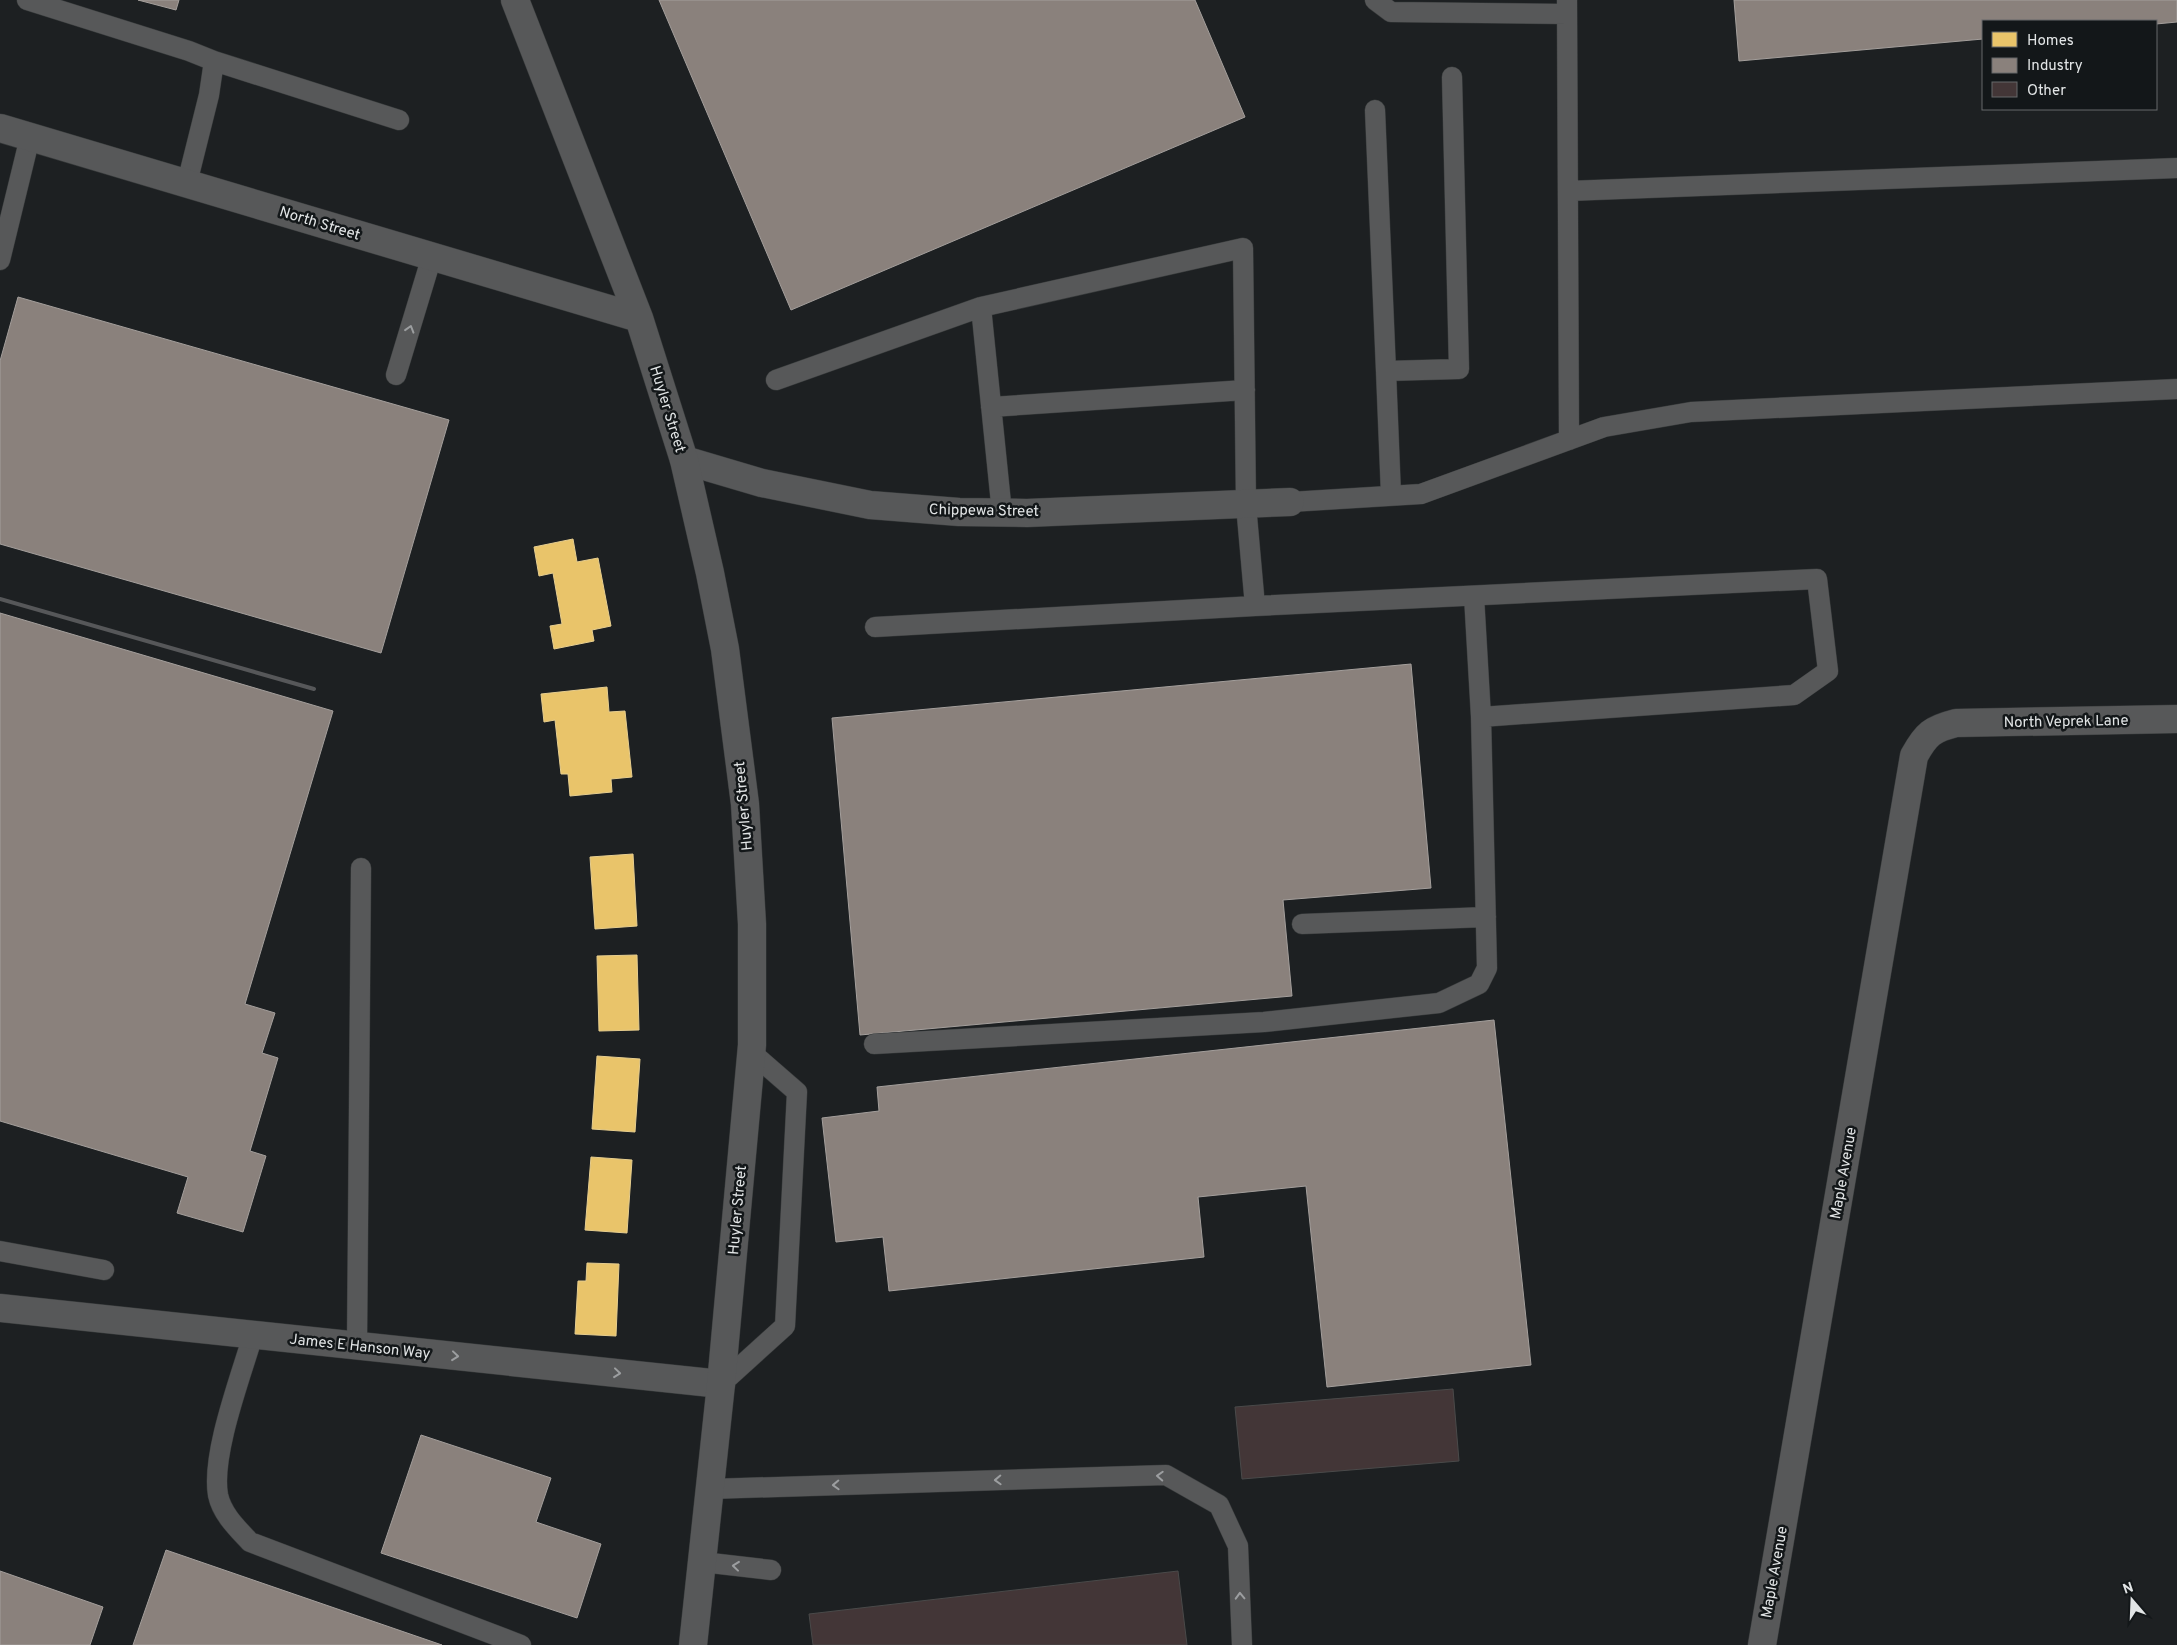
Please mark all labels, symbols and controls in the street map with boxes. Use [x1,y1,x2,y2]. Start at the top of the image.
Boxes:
legend [1982,20,2157,110]
text: Homes [2027,32,2074,51]
text: Industry [2027,57,2083,76]
text: Other [2027,82,2066,101]
street label: North Street [277,203,362,246]
one-way arrow [404,325,414,333]
street label: Huyler Street [644,364,689,455]
street label: Chippewa Street [929,501,1039,522]
street label: North Veprek Lane [2003,712,2129,733]
street label: Huyler Street [731,760,758,851]
street label: Maple Avenue [1827,1126,1862,1221]
street label: Huyler Street [725,1165,752,1256]
street label: James E Hanson Way [288,1331,431,1364]
one-way arrow [452,1350,460,1361]
one-way arrow [613,1367,621,1378]
one-way arrow [1156,1470,1164,1481]
one-way arrow [994,1475,1002,1485]
one-way arrow [831,1480,839,1491]
street label: Maple Avenue [1758,1525,1793,1620]
one-way arrow [732,1561,740,1572]
north arrow [2107,1575,2157,1625]
text: N [2121,1579,2136,1599]
one-way arrow [1235,1592,1246,1600]

